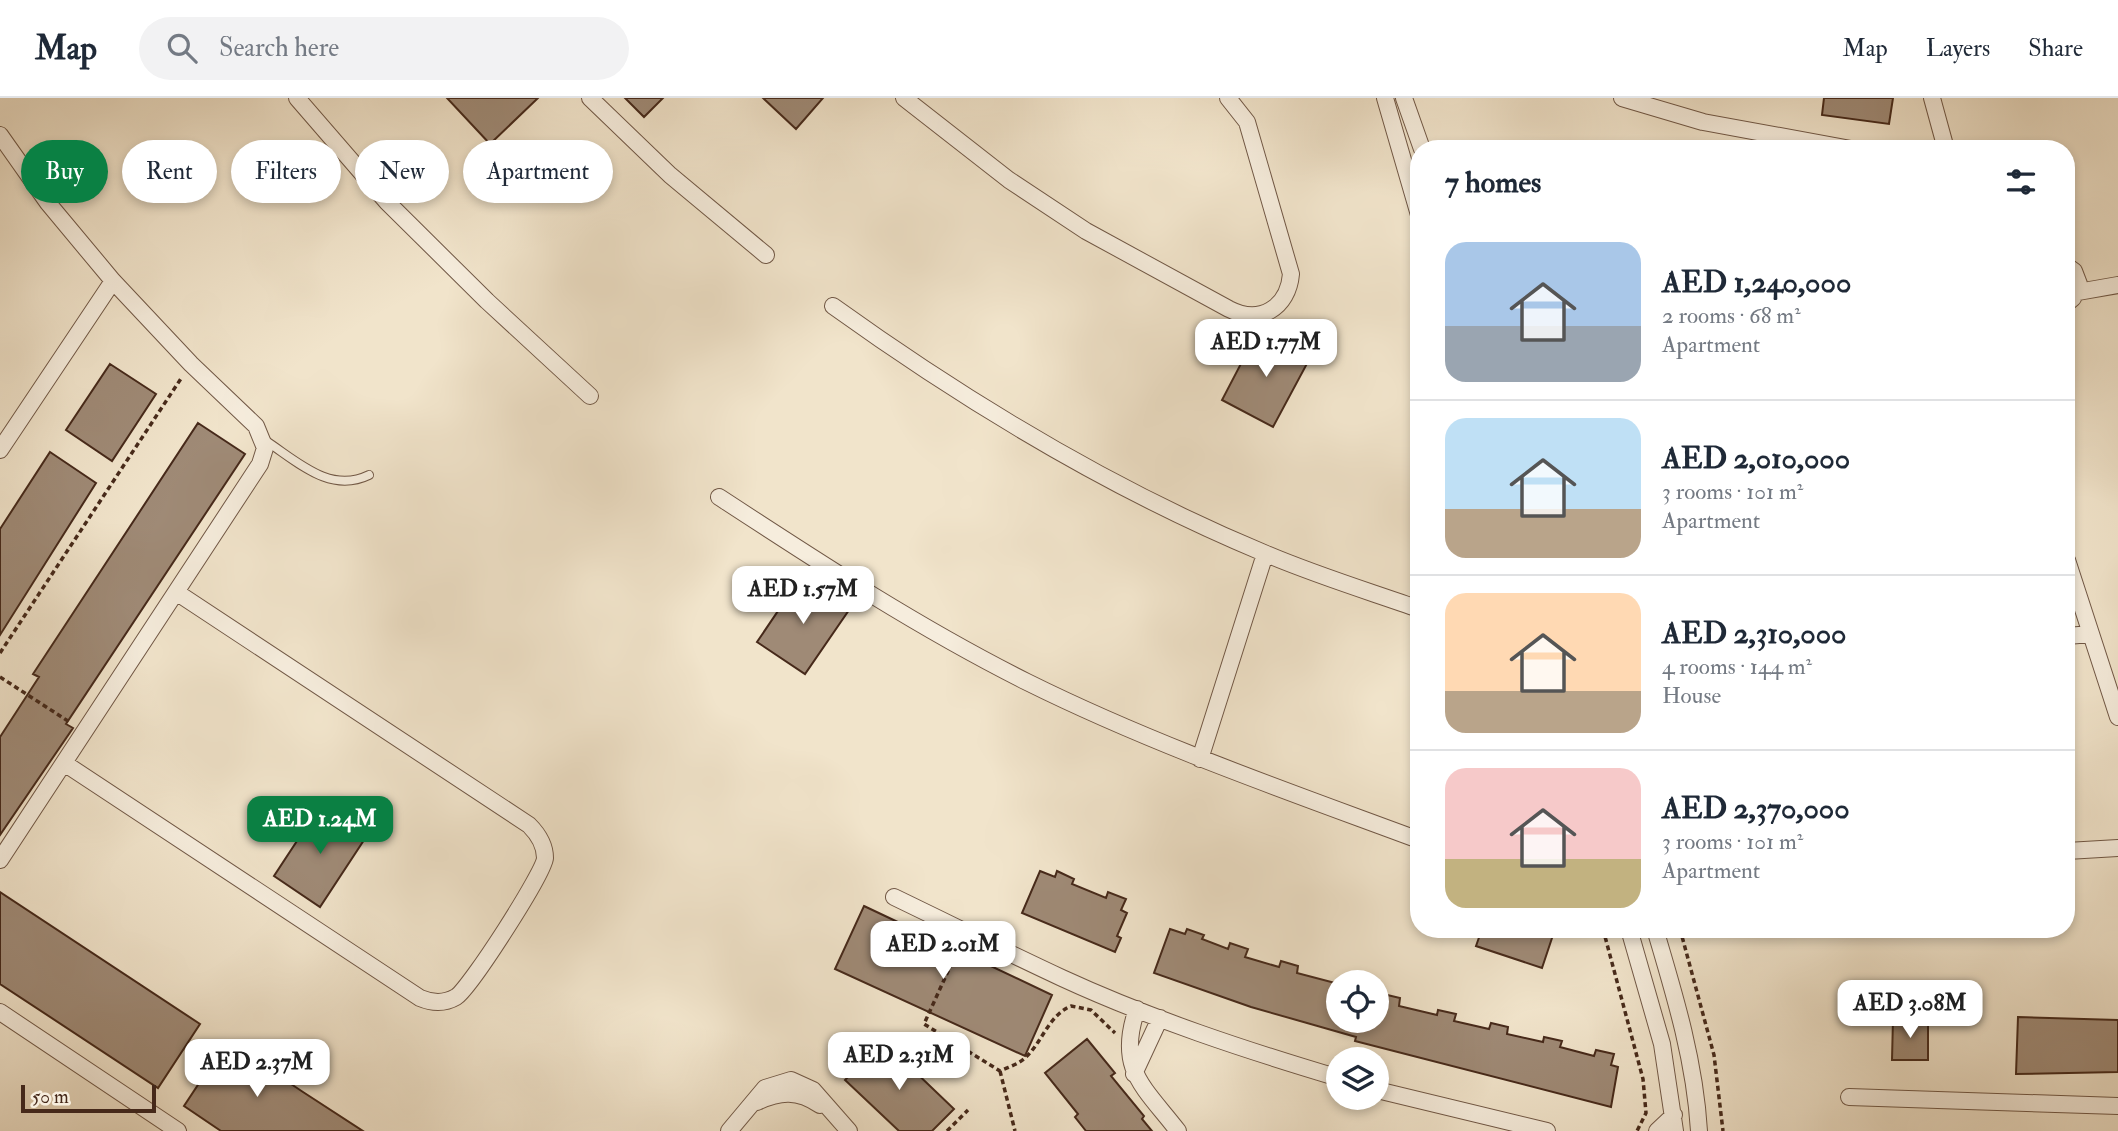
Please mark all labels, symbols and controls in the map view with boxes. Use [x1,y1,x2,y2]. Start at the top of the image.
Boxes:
search box [139,17,629,80]
text: Map [35,28,97,69]
icon: search [163,29,201,67]
text: Search here [219,32,339,64]
text: Map [1843,33,1888,64]
text: Layers [1926,33,1990,64]
text: Share [2028,33,2083,64]
chip: Buy [21,140,108,203]
chip: Rent [122,140,217,203]
chip: Filters [231,140,341,203]
chip: New [355,140,449,203]
chip: Apartment [463,140,613,203]
icon: filters [2002,163,2040,201]
text: 7 homes [1445,164,1541,201]
text: AED 1,240,000 [1662,264,1851,301]
icon: home [1501,270,1585,354]
text: 2 rooms · 68 m² [1662,301,1801,330]
pin: AED 1.77M [1186,320,1346,379]
text: AED 1.77M [1211,327,1321,356]
text: Apartment [1662,330,1760,359]
text: AED 2,010,000 [1662,440,1850,477]
icon: home [1501,446,1585,530]
text: 3 rooms · 101 m² [1662,477,1803,506]
text: Apartment [1662,506,1760,535]
pin: AED 1.57M [723,566,883,626]
text: AED 1.57M [748,574,858,603]
text: AED 2,310,000 [1662,615,1846,652]
icon: home [1501,621,1585,705]
text: 4 rooms · 144 m² [1662,652,1812,681]
text: House [1662,681,1721,710]
text: AED 2,370,000 [1662,790,1850,827]
pin: AED 1.24M [240,796,400,856]
icon: home [1501,796,1585,880]
text: AED 1.24M [263,804,377,833]
text: 3 rooms · 101 m² [1662,827,1803,856]
text: Apartment [1662,856,1760,885]
pin: AED 2.01M [863,922,1023,981]
text: AED 2.01M [887,929,999,958]
map controls [1326,970,1389,1110]
button: locate [1326,970,1389,1033]
pin: AED 3.08M [1830,981,1990,1040]
text: AED 3.08M [1854,988,1966,1017]
pin: AED 2.31M [819,1032,979,1092]
pin: AED 2.37M [177,1040,337,1099]
text: AED 2.31M [844,1040,954,1069]
text: AED 2.37M [201,1047,313,1076]
button: layers [1326,1047,1389,1110]
scale bar [21,1082,156,1114]
text: 50 m [32,1085,69,1109]

